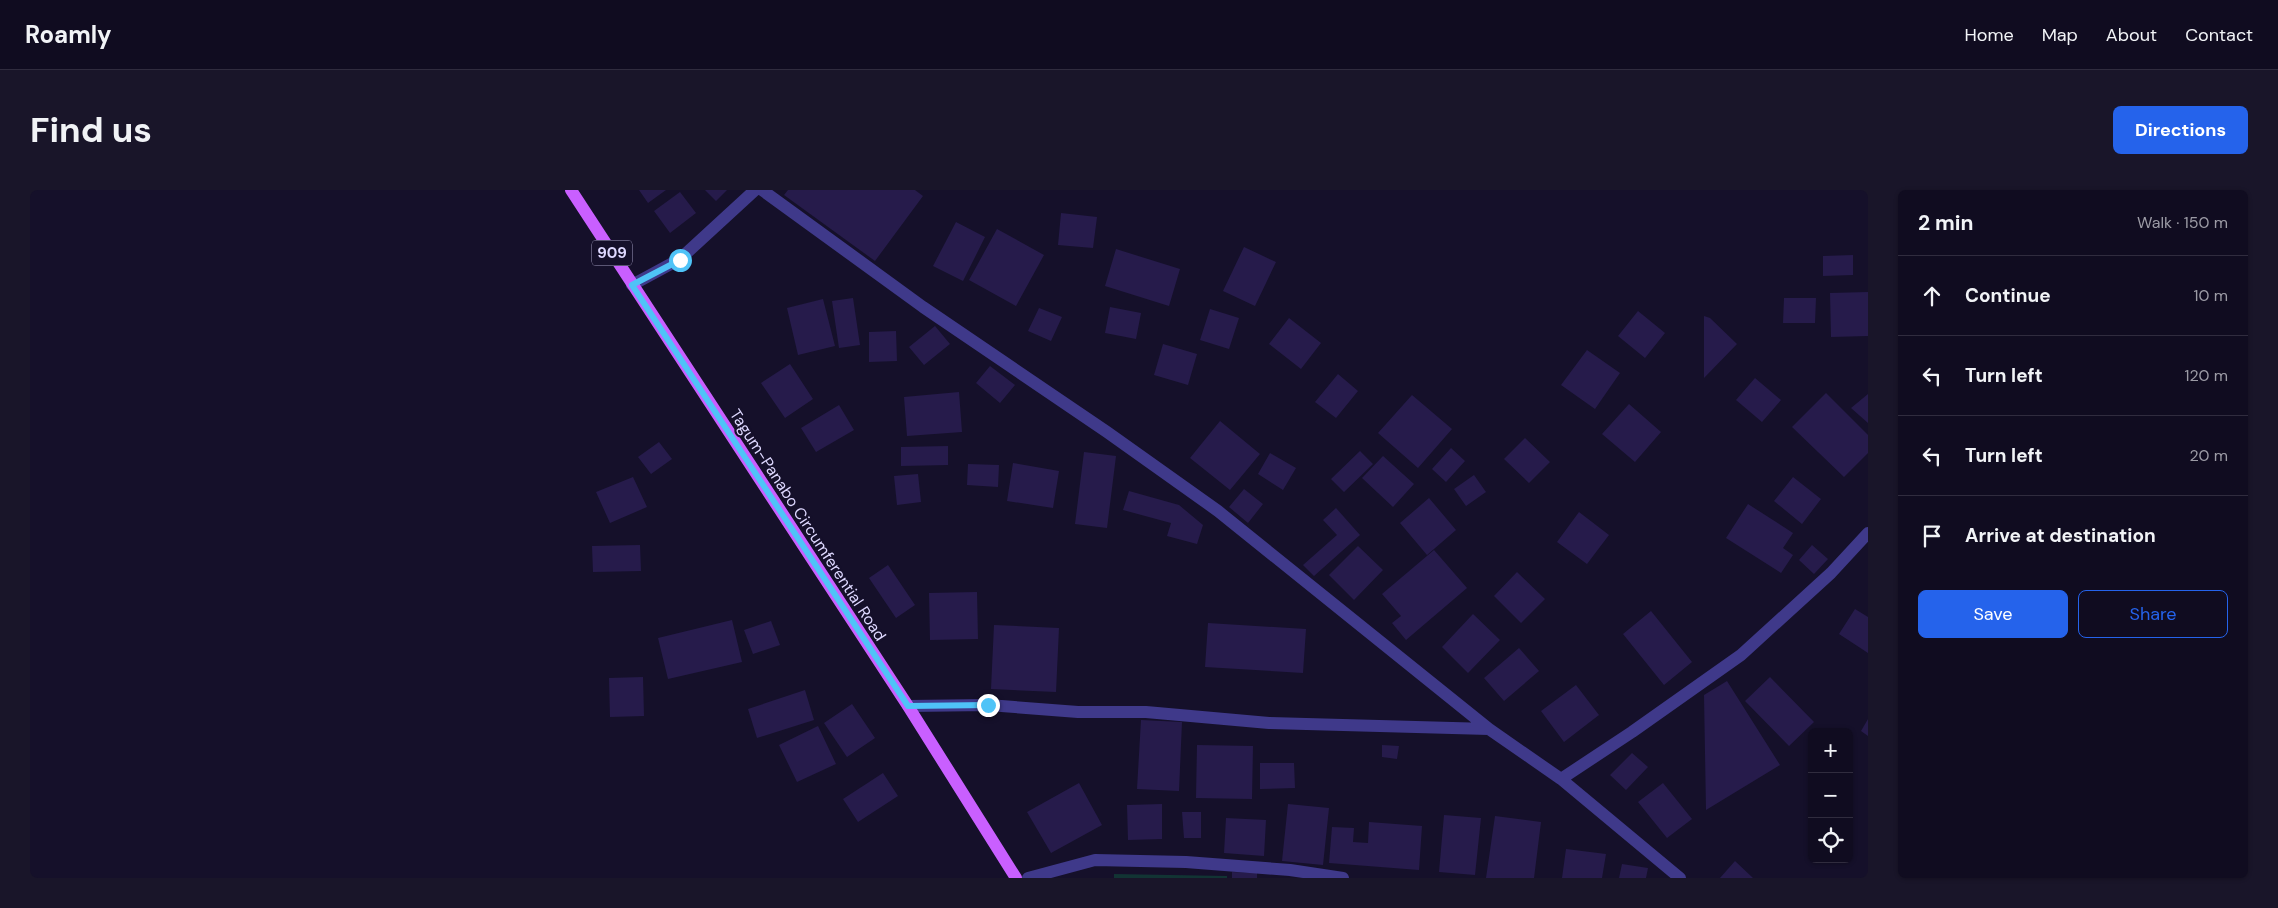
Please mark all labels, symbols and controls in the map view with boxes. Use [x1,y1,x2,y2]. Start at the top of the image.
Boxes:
text: Roamly [25,19,112,50]
text: Home [1964,23,2014,47]
text: Map [2042,23,2078,47]
text: About [2106,23,2157,47]
text: Contact [2185,23,2253,47]
button: Directions [2113,106,2248,154]
text: Find us [30,107,152,153]
text: 2 min [1918,209,1974,237]
text: Walk · 150 m [2137,212,2228,233]
road number: 909 [592,240,632,266]
route start [669,249,692,272]
icon: ahead [1918,282,1946,310]
text: Continue [1965,283,2051,308]
text: 10 m [2194,285,2228,306]
icon: left [1918,362,1946,390]
text: Turn left [1965,363,2043,388]
text: 120 m [2184,365,2228,386]
street label: Tagum-Panabo Circumferential Road [725,405,891,645]
icon: left [1918,442,1946,470]
text: Turn left [1965,443,2043,468]
text: 20 m [2189,445,2228,466]
icon: arrive [1918,522,1946,550]
text: Arrive at destination [1965,523,2156,548]
button: Save [1918,590,2068,638]
button: Share [2078,590,2228,638]
route end [977,694,1000,717]
map controls [1808,728,1853,863]
button: + [1808,728,1853,773]
button: − [1808,773,1853,818]
button: locate [1808,818,1853,863]

